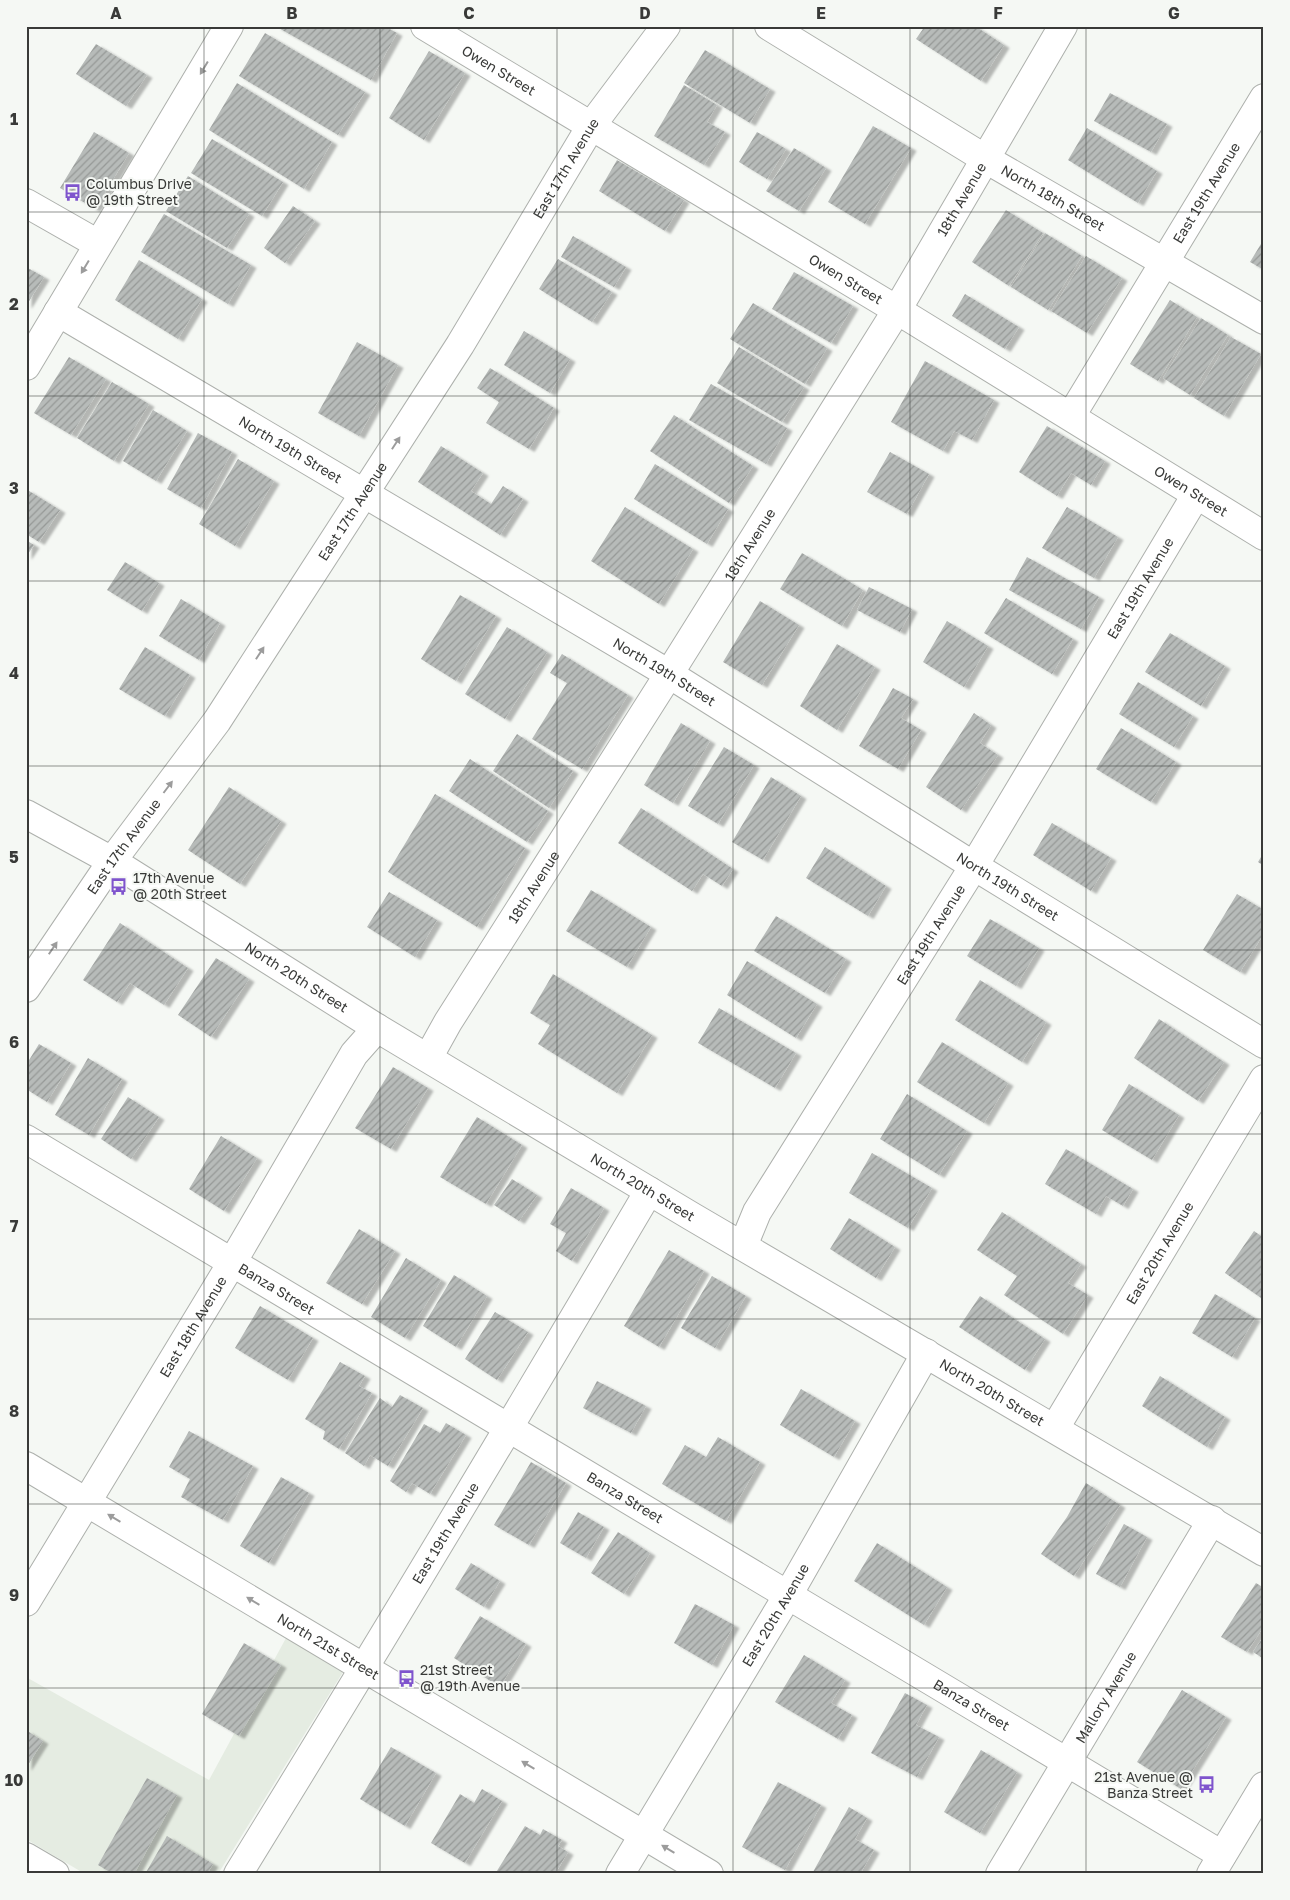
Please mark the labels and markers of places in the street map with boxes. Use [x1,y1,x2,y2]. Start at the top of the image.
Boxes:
place label: Columbus Drive @ 19th Street [86,175,192,208]
bus stop icon: Columbus Drive @ 19th Street [62,182,82,202]
place label: 17th Avenue @ 20th Street [133,869,227,902]
bus stop icon: 17th Avenue @ 20th Street [109,876,129,896]
place label: 21st Street @ 19th Avenue [420,1661,520,1694]
bus stop icon: 21st Street @ 19th Avenue [396,1668,416,1688]
place label: 21st Avenue @ Banza Street [1094,1768,1193,1801]
bus stop icon: 21st Avenue @ Banza Street [1197,1775,1217,1795]

